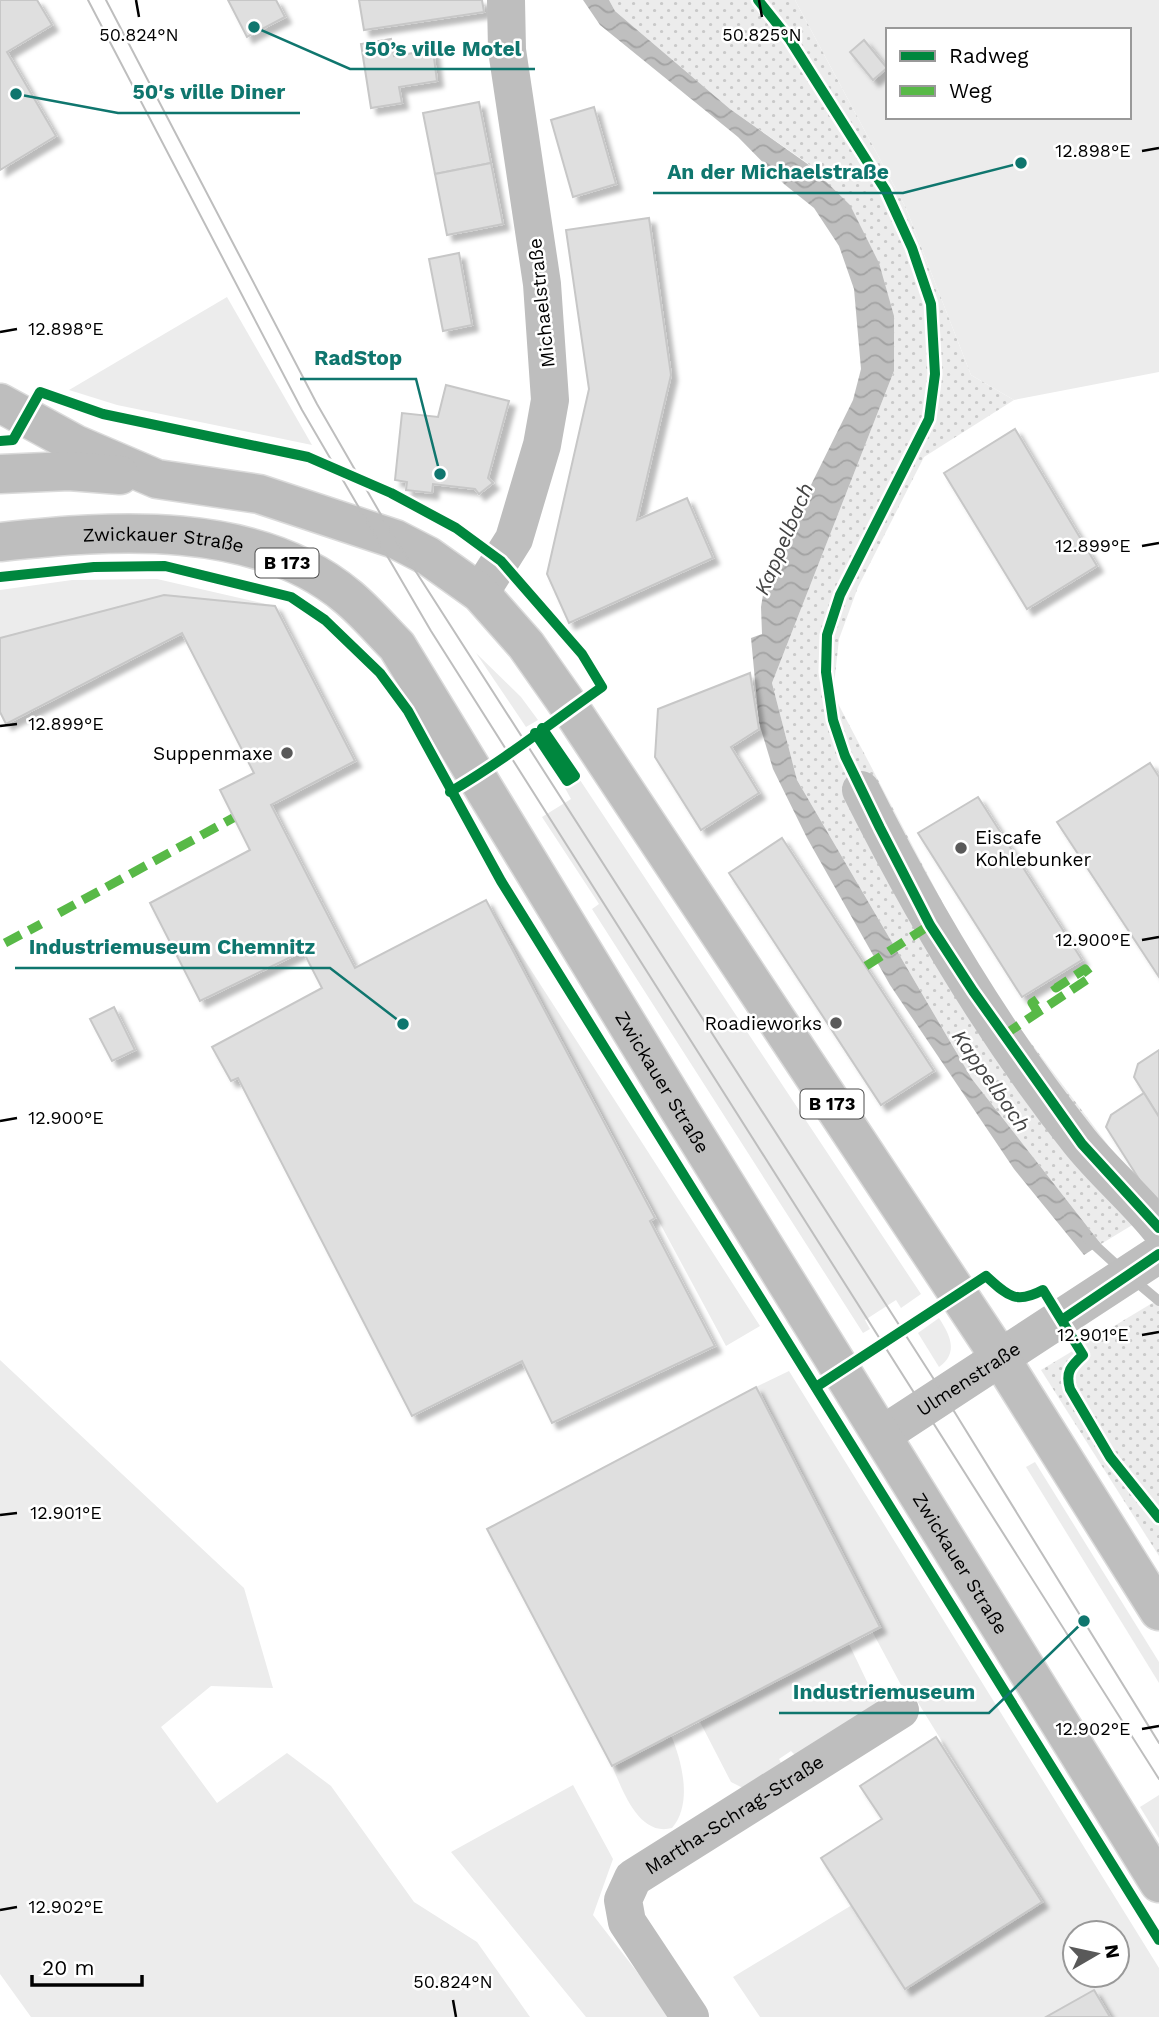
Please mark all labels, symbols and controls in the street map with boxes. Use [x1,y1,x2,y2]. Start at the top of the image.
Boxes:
text: 50.824°N [99,24,179,45]
text: 50.825°N [722,24,802,45]
callout: 50’s ville Motel [350,27,535,69]
legend [886,28,1131,119]
text: 50’s ville Motel [365,36,522,61]
text: Radweg [949,43,1029,68]
callout: 50's ville Diner [118,71,300,113]
text: Weg [949,78,993,103]
text: 50's ville Diner [133,79,285,104]
text: 12.898°E [1055,140,1131,161]
callout: An der Michaelstraße [653,151,903,193]
text: An der Michaelstraße [667,159,889,184]
street label: Michaelstraße [523,237,560,369]
text: 12.898°E [28,318,104,339]
callout: RadStop [300,337,416,379]
text: RadStop [314,345,402,370]
water label: Kappelbach [749,479,818,599]
street label: Zwickauer Straße [82,523,246,558]
text: 12.899°E [1055,535,1131,556]
road number: B 173 [256,548,318,578]
text: 12.899°E [28,713,104,734]
place label: Suppenmaxe [153,742,273,765]
marker: Suppenmaxe [279,745,295,761]
place label: Eiscafe Kohlebunker [975,826,1091,871]
marker: Eiscafe Kohlebunker [953,840,969,856]
callout: Industriemuseum Chemnitz [15,926,330,968]
text: 12.900°E [1055,929,1131,950]
text: Industriemuseum Chemnitz [29,934,316,959]
street label: Zwickauer Straße [610,1007,714,1157]
place label: Roadieworks [705,1012,822,1035]
marker: Roadieworks [828,1015,844,1031]
water label: Kappelbach [947,1025,1036,1137]
road number: B 173 [800,1090,864,1119]
text: 12.900°E [28,1107,104,1128]
text: 12.901°E [1057,1324,1129,1345]
street label: Ulmenstraße [912,1337,1025,1421]
street label: Zwickauer Straße [908,1488,1013,1638]
text: 12.901°E [30,1502,102,1523]
callout: Industriemuseum [779,1671,989,1713]
text: Industriemuseum [793,1679,975,1704]
text: 12.902°E [1056,1718,1130,1739]
street label: Martha-Schrag-Straße [641,1750,828,1880]
text: 12.902°E [29,1896,103,1917]
north arrow [1061,1919,1131,1989]
text: N [1100,1943,1125,1960]
scale bar [32,1944,142,1988]
text: 20 m [42,1955,94,1980]
text: 50.824°N [413,1971,493,1992]

